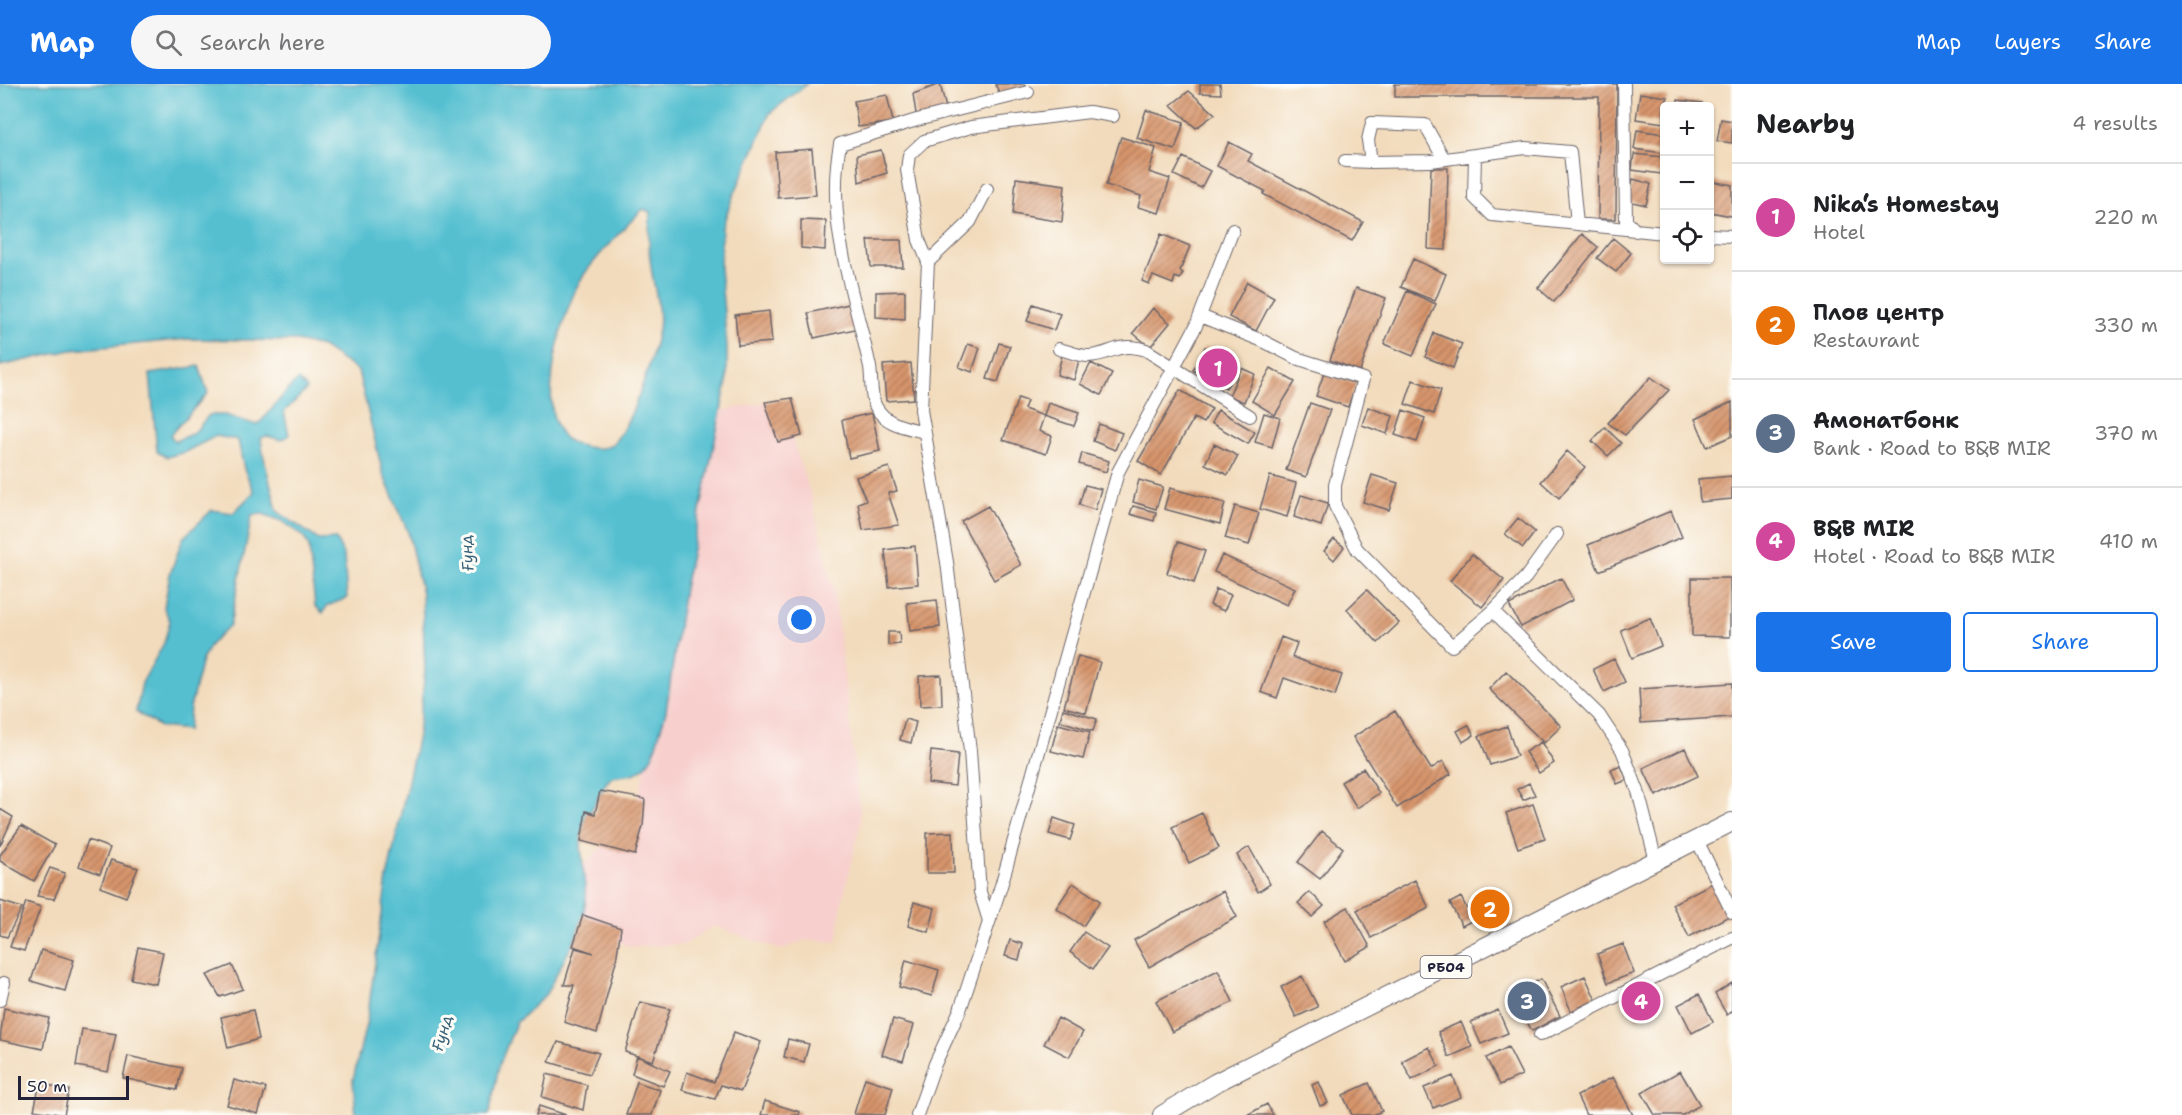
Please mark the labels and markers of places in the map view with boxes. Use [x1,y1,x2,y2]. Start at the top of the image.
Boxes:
pin: 1 [1198,346,1238,390]
pin: 2 [1470,886,1510,932]
pin: 3 [1508,978,1546,1024]
pin: 4 [1622,978,1660,1024]

